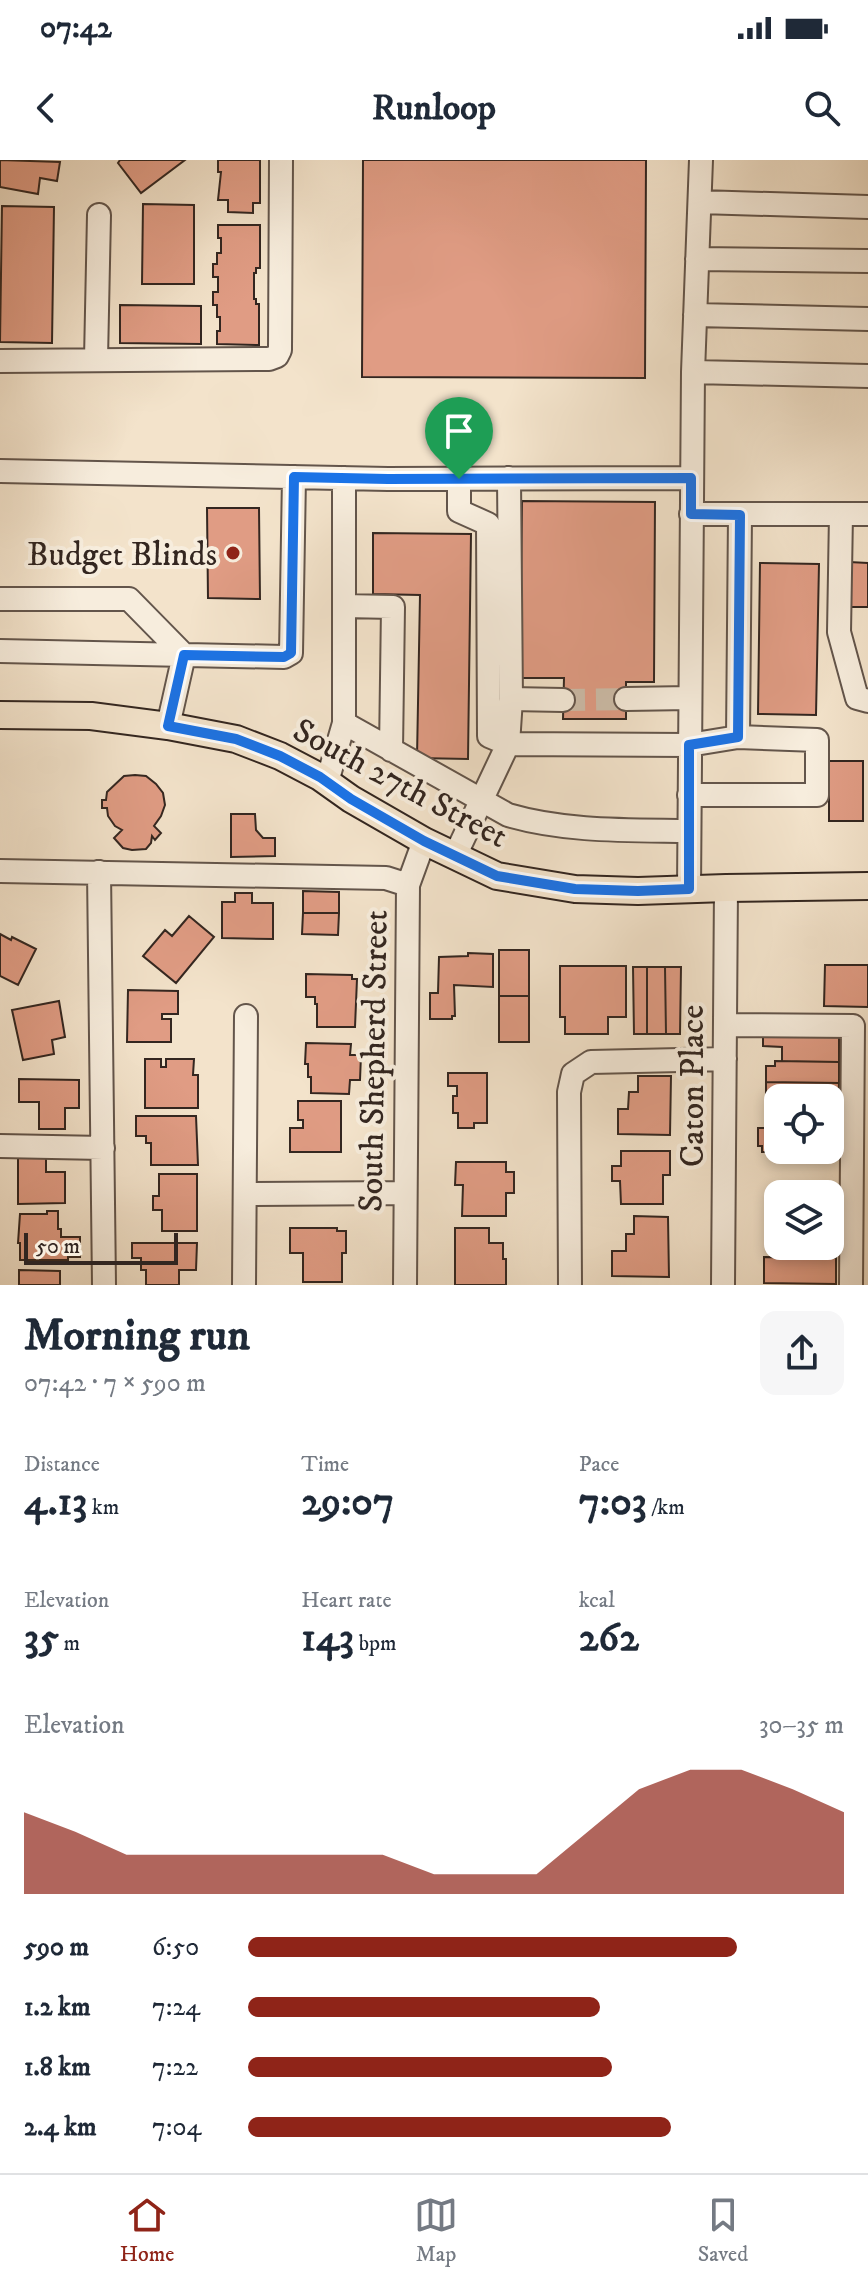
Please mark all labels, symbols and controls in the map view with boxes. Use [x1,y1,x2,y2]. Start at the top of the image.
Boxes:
text: 07:42 [40,10,112,47]
icon: back [24,86,68,130]
text: Runloop [372,86,496,131]
icon: search [800,86,844,130]
pin [425,397,493,479]
icon: arrive [437,409,481,453]
place label: Budget Blinds [27,534,217,576]
marker: Budget Blinds [224,544,242,562]
street label: South 27th Street [286,710,515,858]
street label: South Shepherd Street [350,909,398,1213]
street label: Caton Place [672,1005,714,1167]
map controls [764,1084,844,1260]
button: locate [764,1084,844,1164]
button: layers [764,1180,844,1260]
scale bar [24,1229,178,1265]
text: 50 m [36,1233,80,1260]
text: Morning run [24,1309,250,1364]
button: share [760,1311,844,1395]
text: 07:42 · 7 × 590 m [24,1367,206,1400]
text: Distance [24,1451,100,1478]
text: Time [301,1451,349,1478]
text: Pace [579,1451,619,1478]
text: 4.13 [24,1478,87,1528]
text: 29:07 [301,1478,394,1528]
text: 7:03 [579,1478,647,1528]
text: km [87,1494,119,1521]
text: /km [647,1494,685,1521]
text: Elevation [24,1587,109,1614]
text: Heart rate [301,1587,392,1614]
text: kcal [579,1587,615,1614]
text: 35 [24,1614,59,1664]
text: 143 [301,1614,354,1664]
text: 262 [579,1614,639,1664]
text: m [59,1630,80,1657]
text: bpm [354,1630,397,1657]
text: Elevation [24,1709,125,1742]
text: 30–35 m [759,1709,844,1742]
text: 590 m [24,1931,89,1964]
text: 6:50 [152,1931,199,1964]
text: 1.2 km [24,1991,90,2024]
text: 7:24 [152,1991,200,2024]
text: 1.8 km [24,2051,91,2084]
text: 7:22 [152,2051,198,2084]
text: 2.4 km [24,2111,97,2144]
text: 7:04 [152,2111,201,2144]
tab: Home [120,2193,174,2268]
tab: Map [414,2193,458,2268]
tab: Saved [698,2193,748,2268]

